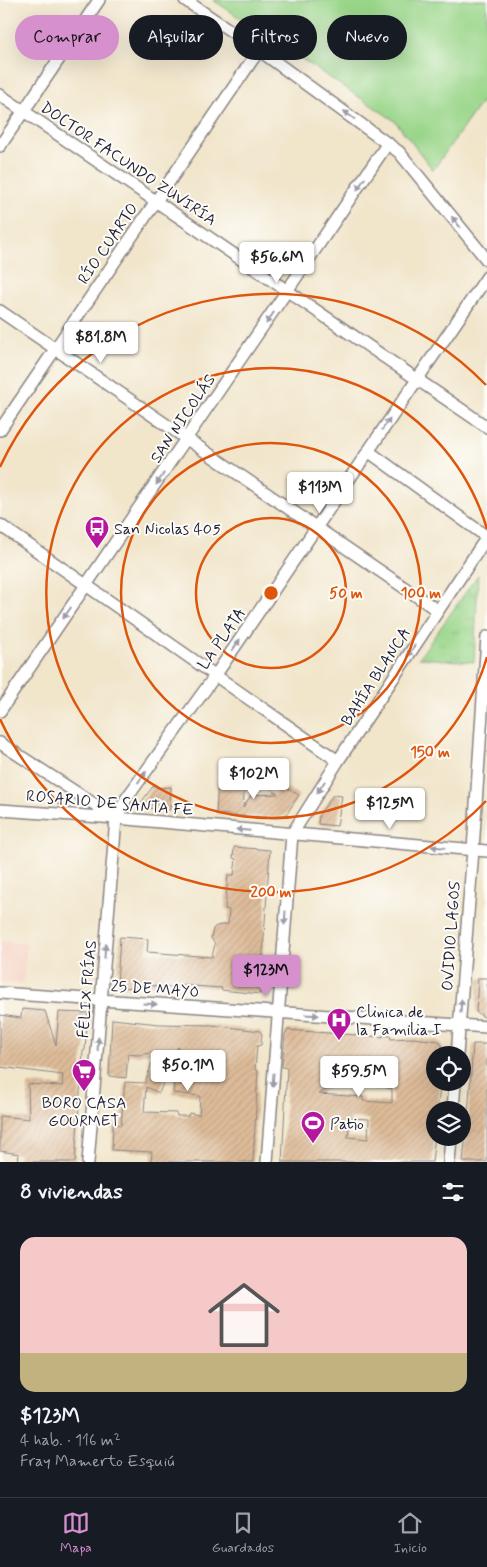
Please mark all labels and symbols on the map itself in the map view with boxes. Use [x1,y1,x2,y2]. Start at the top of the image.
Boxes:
street label: DOCTOR FACUNDO ZUVIRÍA [36,97,220,231]
one-way arrow [342,110,356,120]
one-way arrow [356,177,366,190]
street label: RÍO CUARTO [73,199,143,289]
one-way arrow [451,216,462,229]
pin: $56.6M [236,242,318,284]
one-way arrow [265,311,275,325]
pin: $81.8M [60,322,142,364]
street label: SAN NICOLÁS [146,370,221,467]
one-way arrow [382,417,391,431]
one-way arrow [155,472,165,486]
pin: $113M [285,472,355,514]
bus stop icon: San Nicolas 405 [84,515,110,549]
place label: San Nicolas 405 [114,519,221,540]
centre of rings [262,584,280,602]
text: 50 m [329,584,363,604]
text: 100 m [401,584,441,604]
street label: LA PLATA [193,604,251,674]
one-way arrow [62,606,72,620]
street label: BAHÍA BLANCA [337,624,416,730]
one-way arrow [231,638,241,652]
one-way arrow [406,644,415,658]
text: 150 m [410,743,450,763]
pin: $102M [219,758,289,800]
one-way arrow [137,770,147,784]
one-way arrow [317,780,326,793]
street label: ROSARIO DE SANTA FE [25,786,194,821]
pin: $125M [355,788,425,830]
one-way arrow [235,826,251,834]
one-way arrow [430,843,446,851]
street label: OVIDIO LAGOS [437,881,466,992]
text: 200 m [251,883,292,903]
one-way arrow [281,910,289,926]
street label: FÉLIX FRÍAS [73,939,102,1039]
one-way arrow [101,943,109,959]
pin: $123M [231,954,301,997]
street label: 25 DE MAYO [110,976,200,1003]
one-way arrow [457,998,465,1014]
one-way arrow [142,1000,158,1008]
place label: Clinica de la Familia I [356,1002,442,1041]
hospital icon: Clinica de la Familia I [326,1007,352,1041]
one-way arrow [304,1011,320,1019]
one-way arrow [94,1035,102,1051]
pin: $50.1M [147,1050,229,1092]
pin: $59.5M [318,1056,400,1098]
supermarket icon: BORO CASA GOURMET [71,1058,97,1092]
one-way arrow [269,1072,277,1088]
place label: BORO CASA GOURMET [42,1093,126,1132]
sports icon: Patio [300,1110,326,1144]
place label: Patio [330,1114,364,1135]

